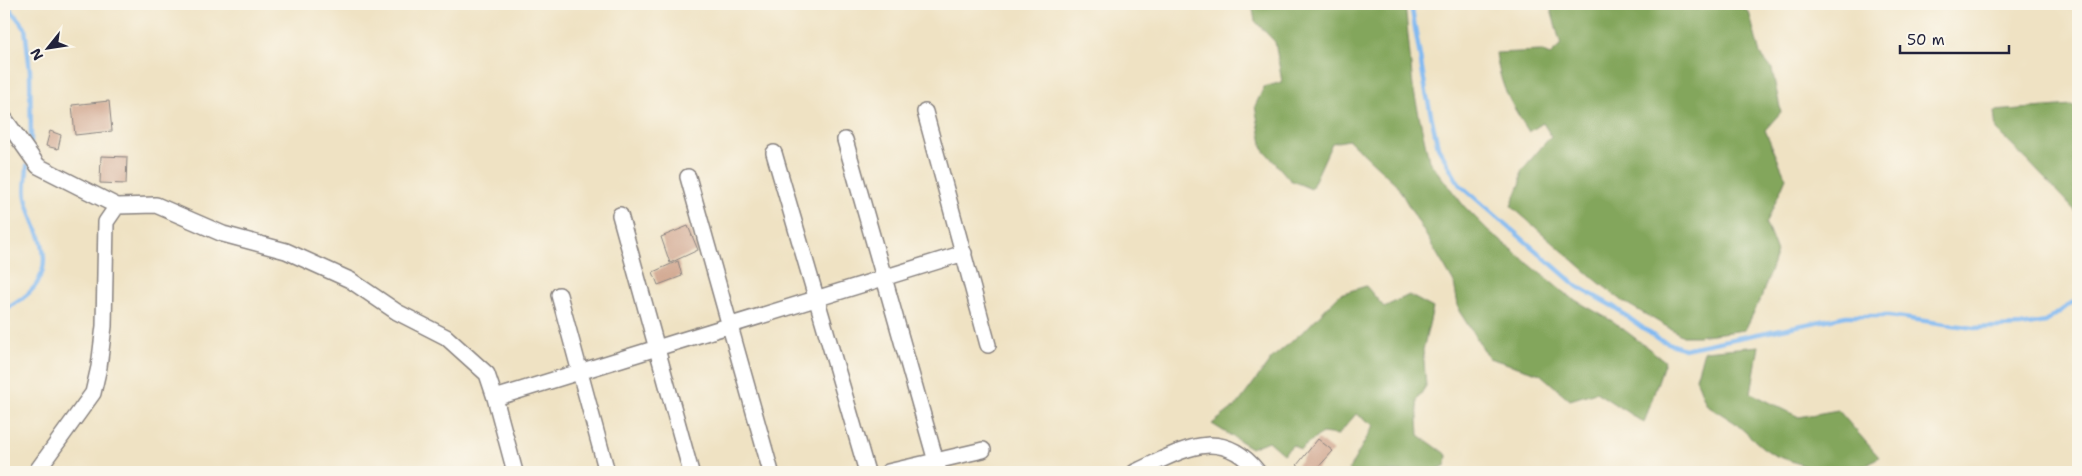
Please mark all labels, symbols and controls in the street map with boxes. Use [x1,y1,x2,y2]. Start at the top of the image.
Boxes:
north arrow [22,22,72,72]
scale bar [1900,22,2008,54]
text: 50 m [1907,30,1945,50]
text: N [26,45,47,64]

